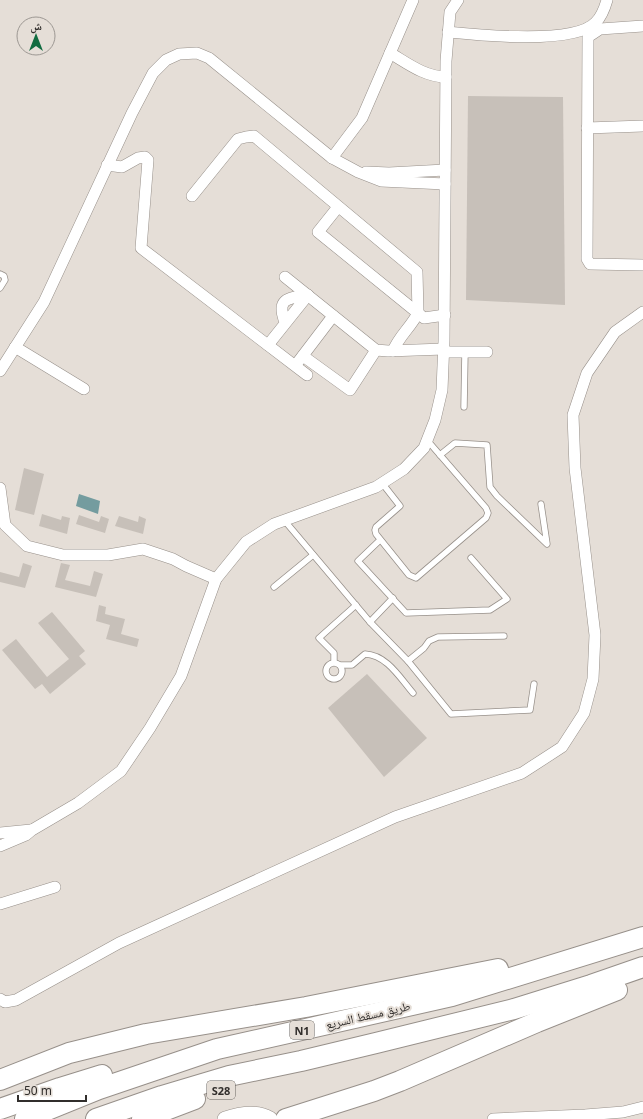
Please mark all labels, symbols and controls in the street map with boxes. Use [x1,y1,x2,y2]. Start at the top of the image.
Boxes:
north arrow [16,16,56,56]
text: ش [30,18,42,34]
street label: طريق مسقط السريع [324,997,412,1033]
road number: N1 [290,1021,314,1039]
scale bar [18,1077,86,1103]
road number: S28 [207,1081,235,1099]
text: 50 m [24,1082,52,1099]

